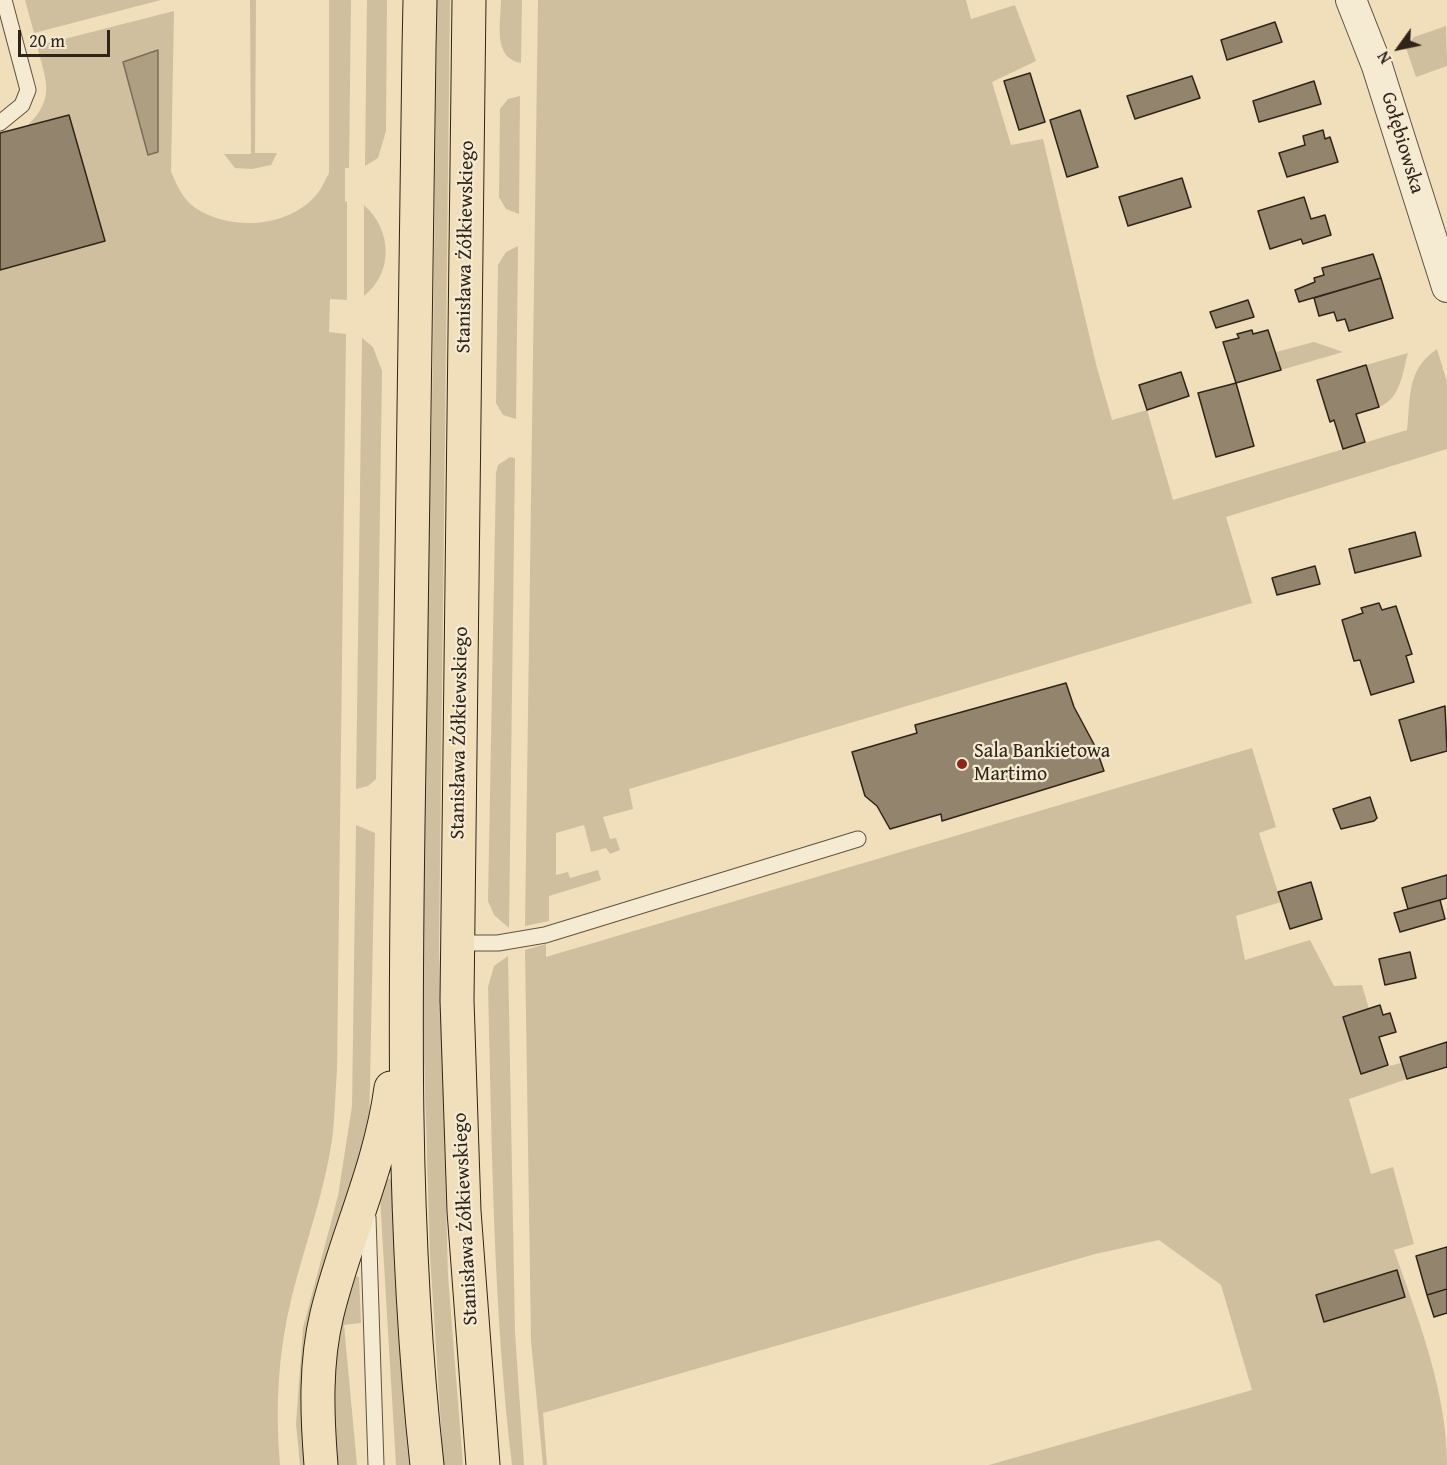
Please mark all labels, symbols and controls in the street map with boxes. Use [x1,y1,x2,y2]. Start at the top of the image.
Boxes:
scale bar [21,18,112,56]
north arrow [1369,18,1429,78]
text: 20 m [29,27,65,54]
text: N [1371,47,1397,69]
street label: Gołębiowska [1375,89,1429,197]
street label: Stanisława Żółkiewskiego [452,140,480,354]
street label: Stanisława Żółkiewskiego [446,626,474,840]
place label: Sala Bankietowa Martimo [974,740,1110,787]
marker: Sala Bankietowa Martimo [955,757,969,771]
street label: Stanisława Żółkiewskiego [448,1112,484,1326]

